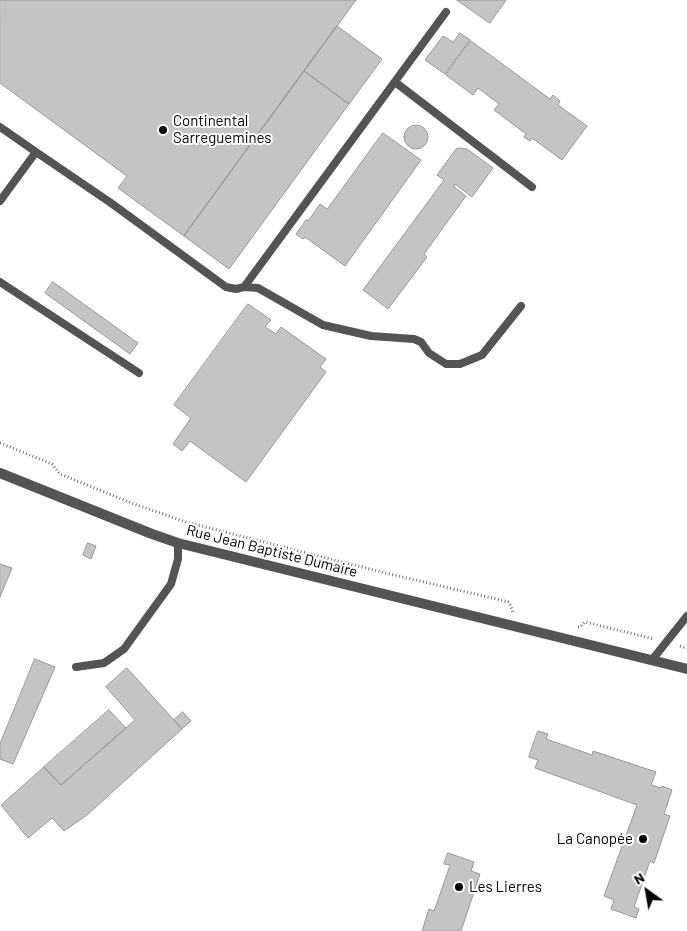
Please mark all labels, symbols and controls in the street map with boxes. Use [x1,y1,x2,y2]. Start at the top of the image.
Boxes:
place label: Continental Sarreguemines [173,112,272,147]
marker: Continental Sarreguemines [157,124,169,136]
street label: Rue Jean Baptiste Dumaire [184,521,360,581]
place label: La Canopée [557,830,633,848]
marker: La Canopée [637,833,649,845]
north arrow [622,866,672,916]
text: N [630,868,647,888]
place label: Les Lierres [469,878,542,896]
marker: Les Lierres [453,881,465,893]

